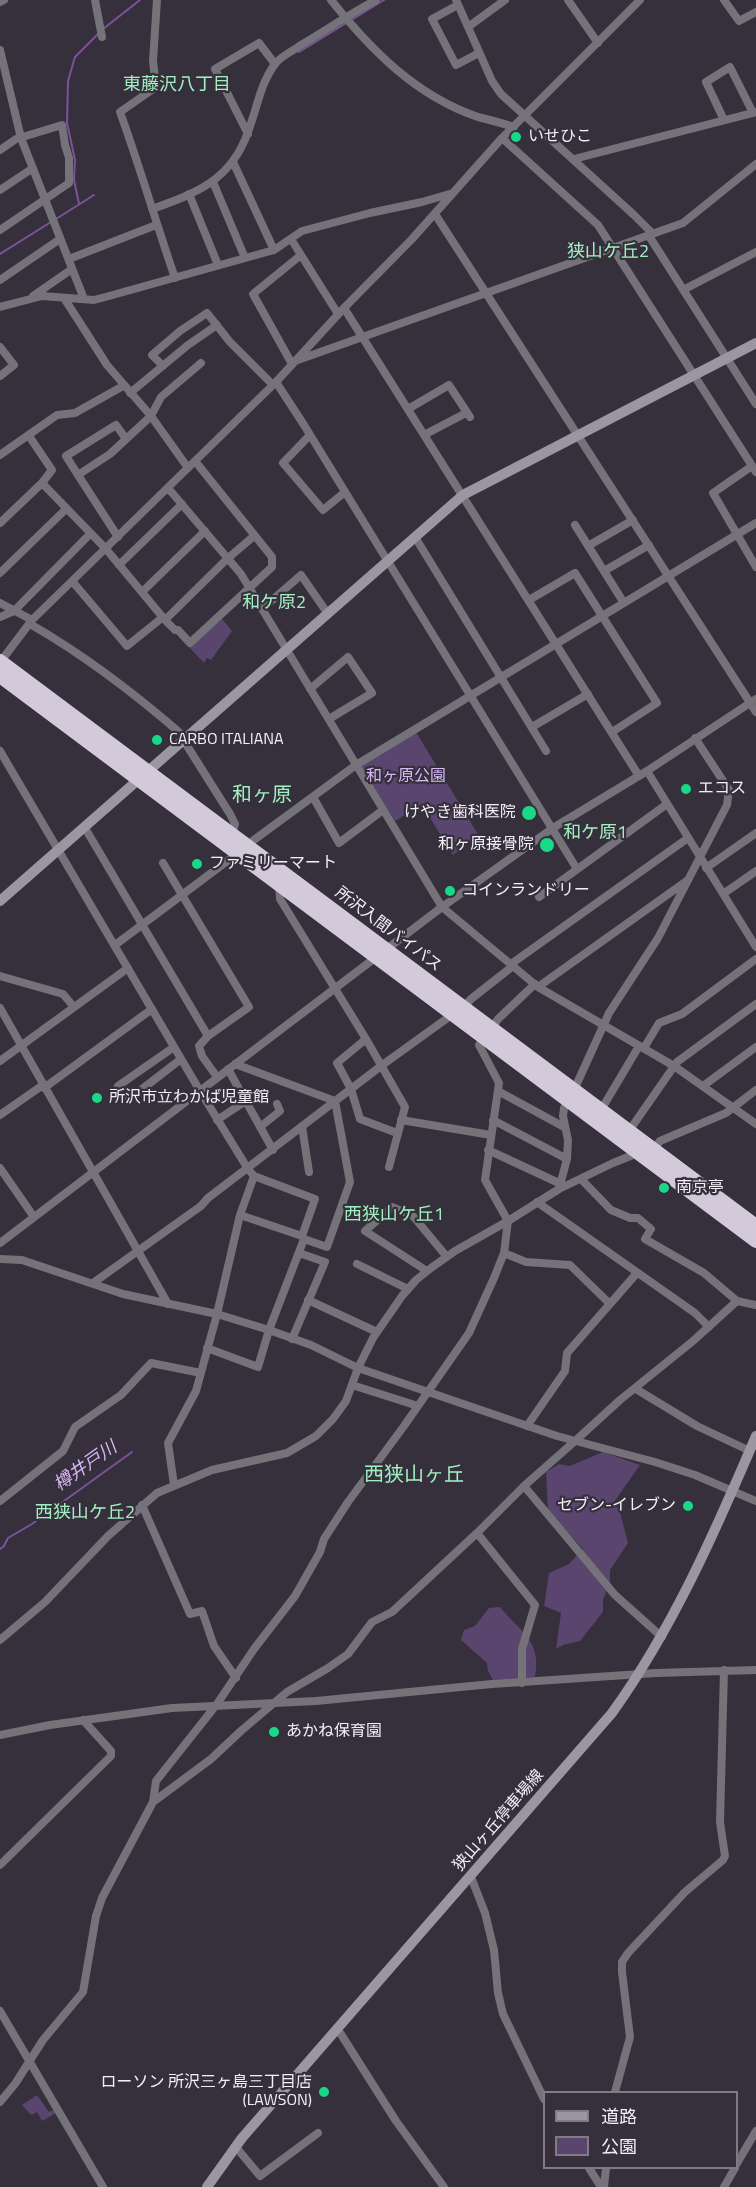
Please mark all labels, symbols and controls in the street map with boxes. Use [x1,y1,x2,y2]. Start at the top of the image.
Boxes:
district label: 東藤沢八丁目 [123,75,231,97]
place label: いせひこ [528,127,592,147]
marker: いせひこ [509,130,523,144]
district label: 狭山ケ丘2 [567,242,649,264]
district label: 和ケ原2 [242,593,306,615]
place label: CARBO ITALIANA [169,730,284,750]
marker: CARBO ITALIANA [150,733,164,747]
park label: 和ヶ原公園 [366,767,446,787]
place label: エコス [698,779,746,799]
marker: エコス [679,782,693,796]
district label: 和ヶ原 [232,784,292,808]
place label: けやき歯科医院 [404,803,516,823]
marker: けやき歯科医院 [520,804,538,822]
district label: 和ケ原1 [563,823,627,845]
place label: 和ヶ原接骨院 [438,835,534,855]
marker: 和ヶ原接骨院 [538,836,556,854]
place label: ファミリーマート [209,854,337,874]
marker: ファミリーマート [190,857,204,871]
place label: コインランドリー [462,881,590,901]
street label: 所沢入間バイパス [331,884,445,976]
marker: コインランドリー [443,884,457,898]
place label: 所沢市立わかば児童館 [109,1088,269,1108]
marker: 所沢市立わかば児童館 [90,1091,104,1105]
place label: 南京亭 [676,1178,724,1198]
marker: 南京亭 [657,1181,671,1195]
district label: 西狭山ケ丘1 [344,1205,444,1227]
water label: 樽井戸川 [50,1438,122,1496]
district label: 西狭山ヶ丘 [364,1464,464,1488]
place label: セブン-イレブン [557,1496,676,1516]
marker: セブン-イレブン [681,1499,695,1513]
district label: 西狭山ケ丘2 [35,1503,135,1525]
place label: あかね保育園 [286,1722,382,1742]
marker: あかね保育園 [267,1725,281,1739]
street label: 狭山ヶ丘停車場線 [450,1766,548,1876]
place label: ローソン 所沢三ヶ島三丁目店 (LAWSON) [100,2073,312,2111]
marker: ローソン 所沢三ヶ島三丁目店 (LAWSON) [317,2085,331,2099]
legend [543,2091,738,2169]
text: 道路 [601,2103,637,2130]
text: 公園 [601,2133,637,2160]

